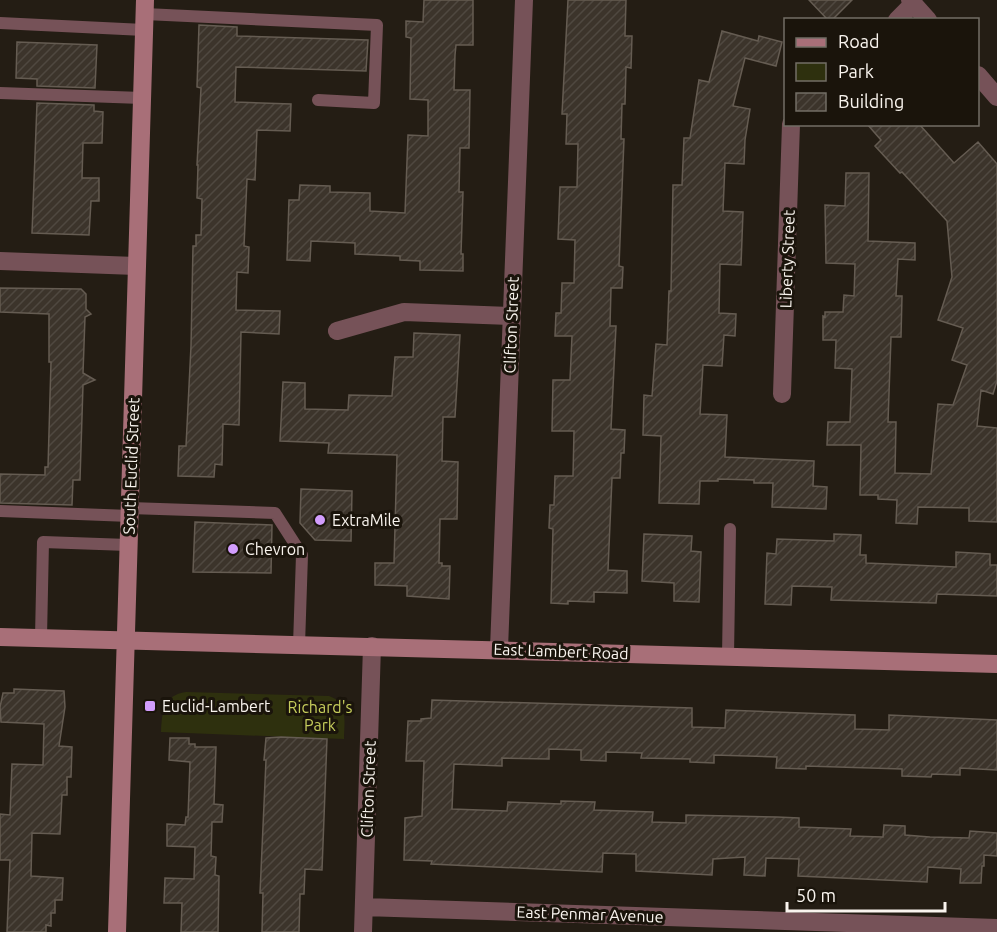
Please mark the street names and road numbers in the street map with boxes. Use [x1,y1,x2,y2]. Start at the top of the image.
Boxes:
street label: Liberty Street [776,209,798,309]
street label: Clifton Street [500,275,522,374]
street label: South Euclid Street [120,396,142,535]
street label: East Lambert Road [493,640,629,662]
street label: Clifton Street [357,739,379,838]
street label: East Penmar Avenue [516,902,664,926]

